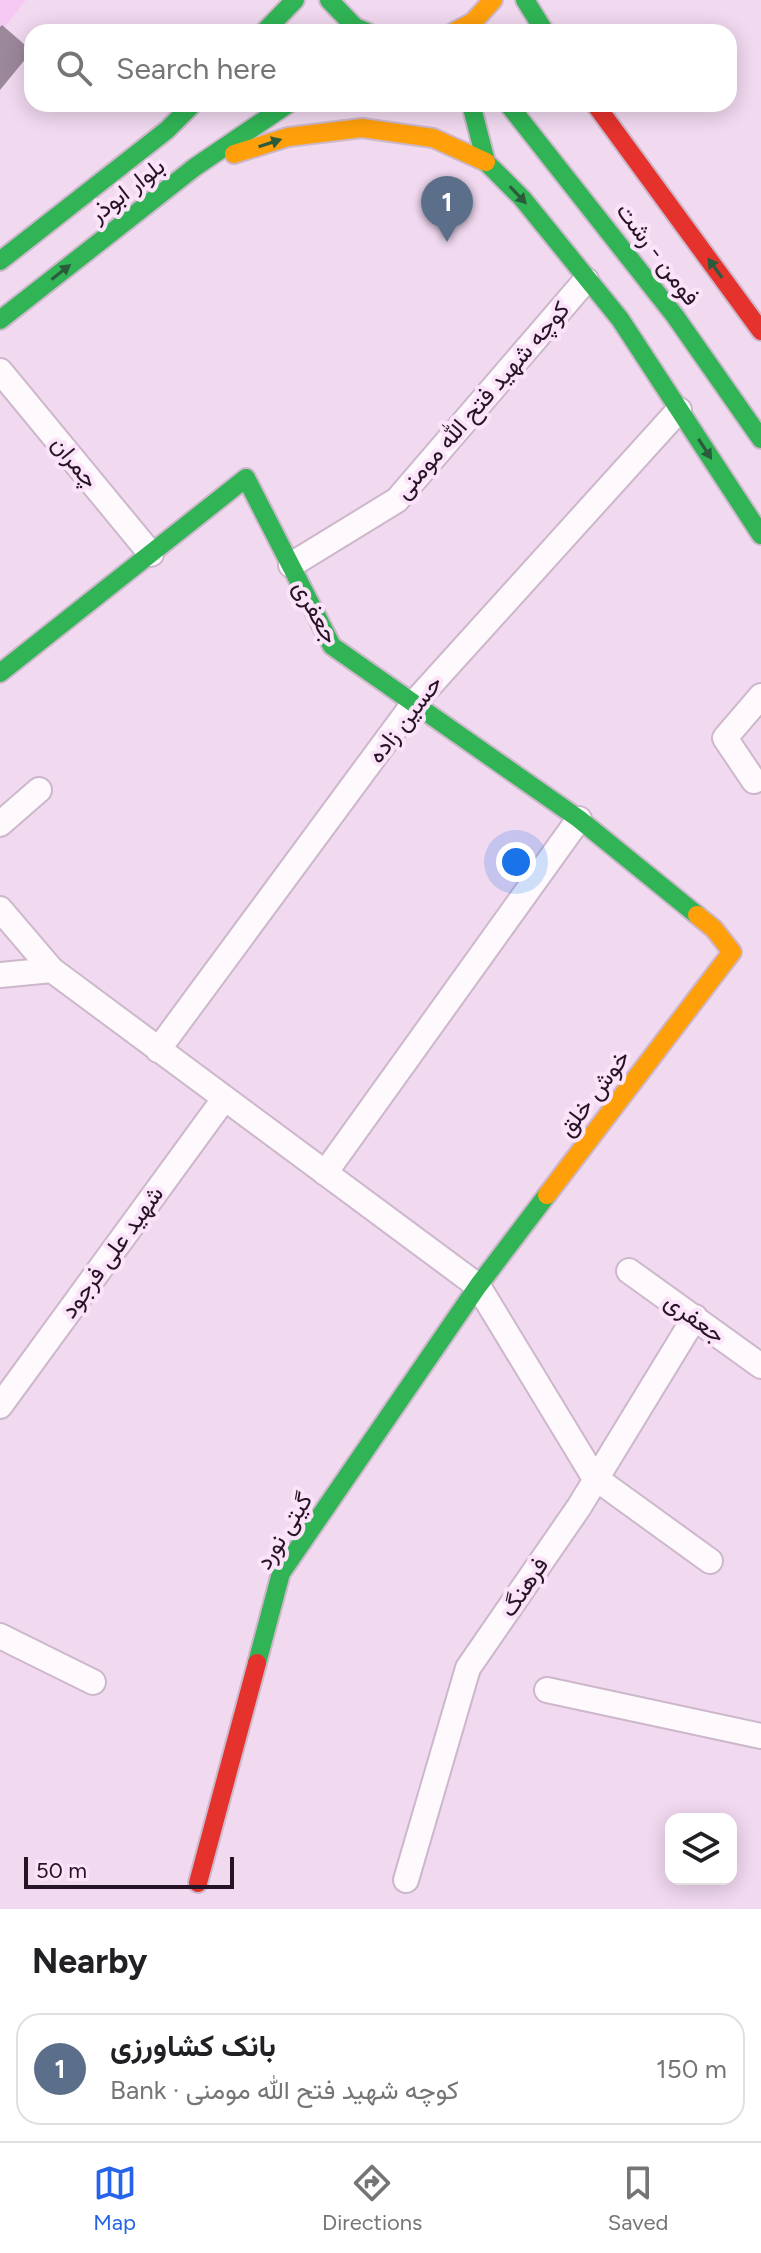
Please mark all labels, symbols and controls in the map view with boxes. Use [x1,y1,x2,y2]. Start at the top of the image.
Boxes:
search box [24,24,737,112]
icon: search [52,46,96,90]
text: Search here [116,50,276,87]
one-way arrow [258,136,282,149]
street label: بلوار ابوذر [82,151,171,230]
pin: 1 [421,176,473,242]
one-way arrow [508,185,526,204]
street label: فومن - رشت [610,197,706,311]
one-way arrow [708,258,723,279]
one-way arrow [51,264,71,280]
street label: کوچه شهید فتح الله مومنی [388,295,578,506]
street label: چمران [44,430,105,495]
one-way arrow [697,438,712,460]
street label: جعفری [286,575,346,649]
street label: حسین زاده [361,669,449,769]
your location [496,842,536,882]
street label: خوش خلق [552,1044,636,1142]
street label: شهید علی فرجود [54,1180,170,1324]
street label: جعفری [659,1286,731,1350]
street label: گیتی نورد [249,1487,319,1575]
street label: فرهنگ [493,1551,555,1623]
map controls [665,1813,737,1885]
button: layers [665,1813,737,1885]
scale bar [24,1853,234,1889]
text: 50 m [36,1857,87,1884]
text: Nearby [32,1941,147,1982]
text: بانک کشاورزی [110,2027,276,2064]
text: 1 [55,2053,65,2085]
text: 150 m [656,2053,727,2085]
text: Bank · کوچه شهید فتح الله مومنی [110,2074,459,2106]
tab: Map [93,2161,137,2236]
tab: Directions [322,2161,422,2236]
tab: Saved [608,2161,668,2236]

